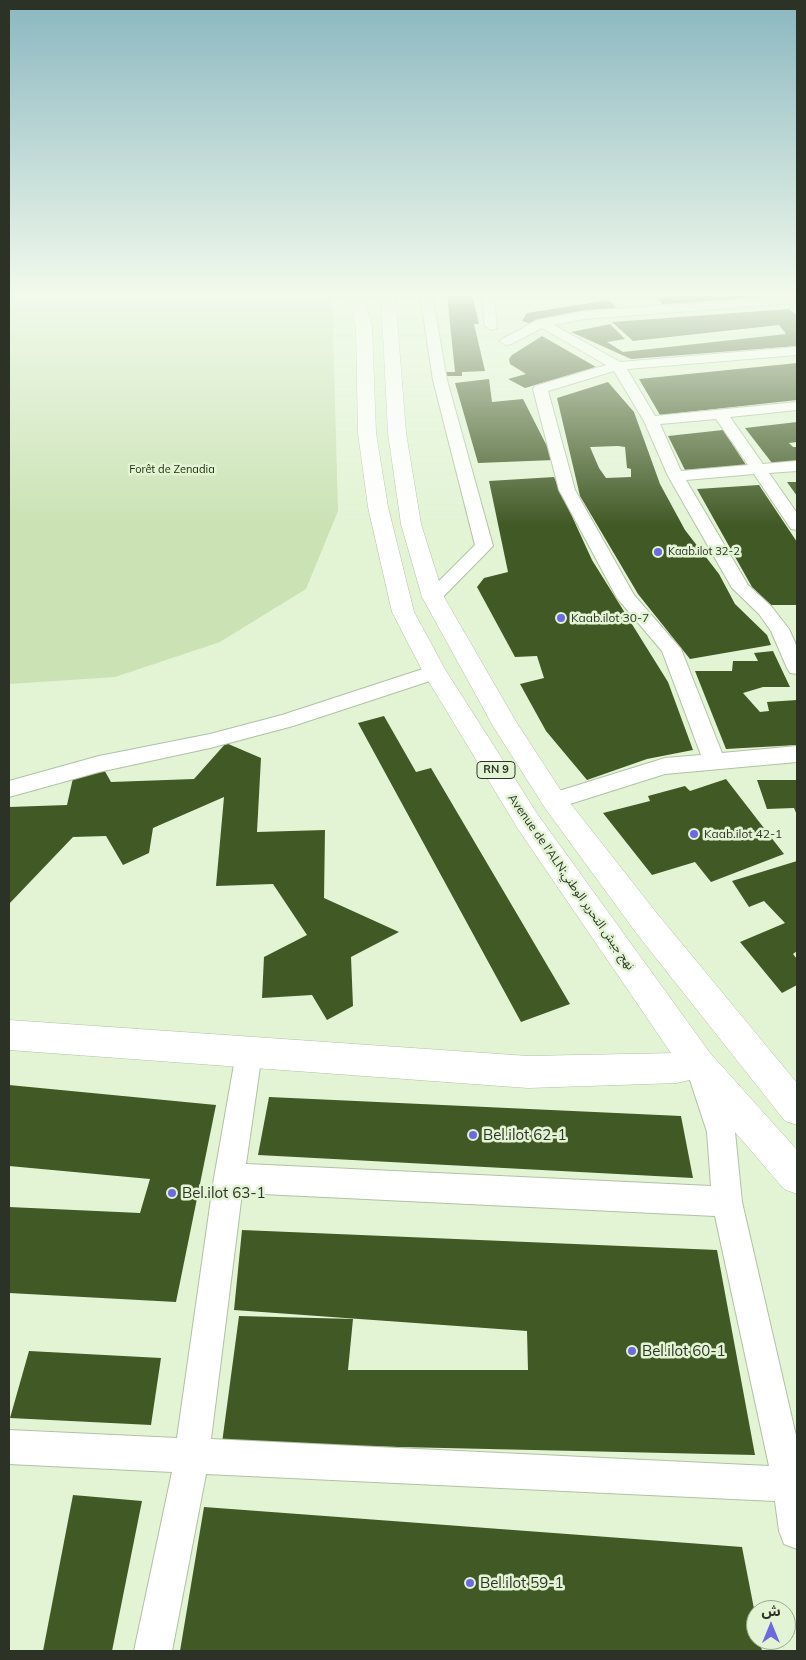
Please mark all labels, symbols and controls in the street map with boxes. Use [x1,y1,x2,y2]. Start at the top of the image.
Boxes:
park label: Forêt de Zenadia [129,463,215,477]
place label: Kaab.ilot 32-2 [668,545,740,559]
marker: Kaab.ilot 32-2 [652,546,664,558]
place label: Kaab.ilot 30-7 [571,611,649,625]
marker: Kaab.ilot 30-7 [555,612,567,624]
road number: RN 9 [477,762,515,778]
street label: Avenue de l'ALN;نهج جيش التحرير الوطني [505,791,637,973]
place label: Kaab.ilot 42-1 [704,827,782,841]
marker: Kaab.ilot 42-1 [688,828,700,840]
place label: Bel.ilot 62-1 [483,1126,567,1144]
marker: Bel.ilot 62-1 [467,1129,479,1141]
place label: Bel.ilot 63-1 [182,1184,266,1202]
marker: Bel.ilot 63-1 [166,1187,178,1199]
place label: Bel.ilot 60-1 [642,1342,726,1360]
marker: Bel.ilot 60-1 [626,1345,638,1357]
place label: Bel.ilot 59-1 [480,1574,564,1592]
marker: Bel.ilot 59-1 [464,1577,476,1589]
north arrow [746,1600,796,1650]
text: ش [761,1602,781,1620]

